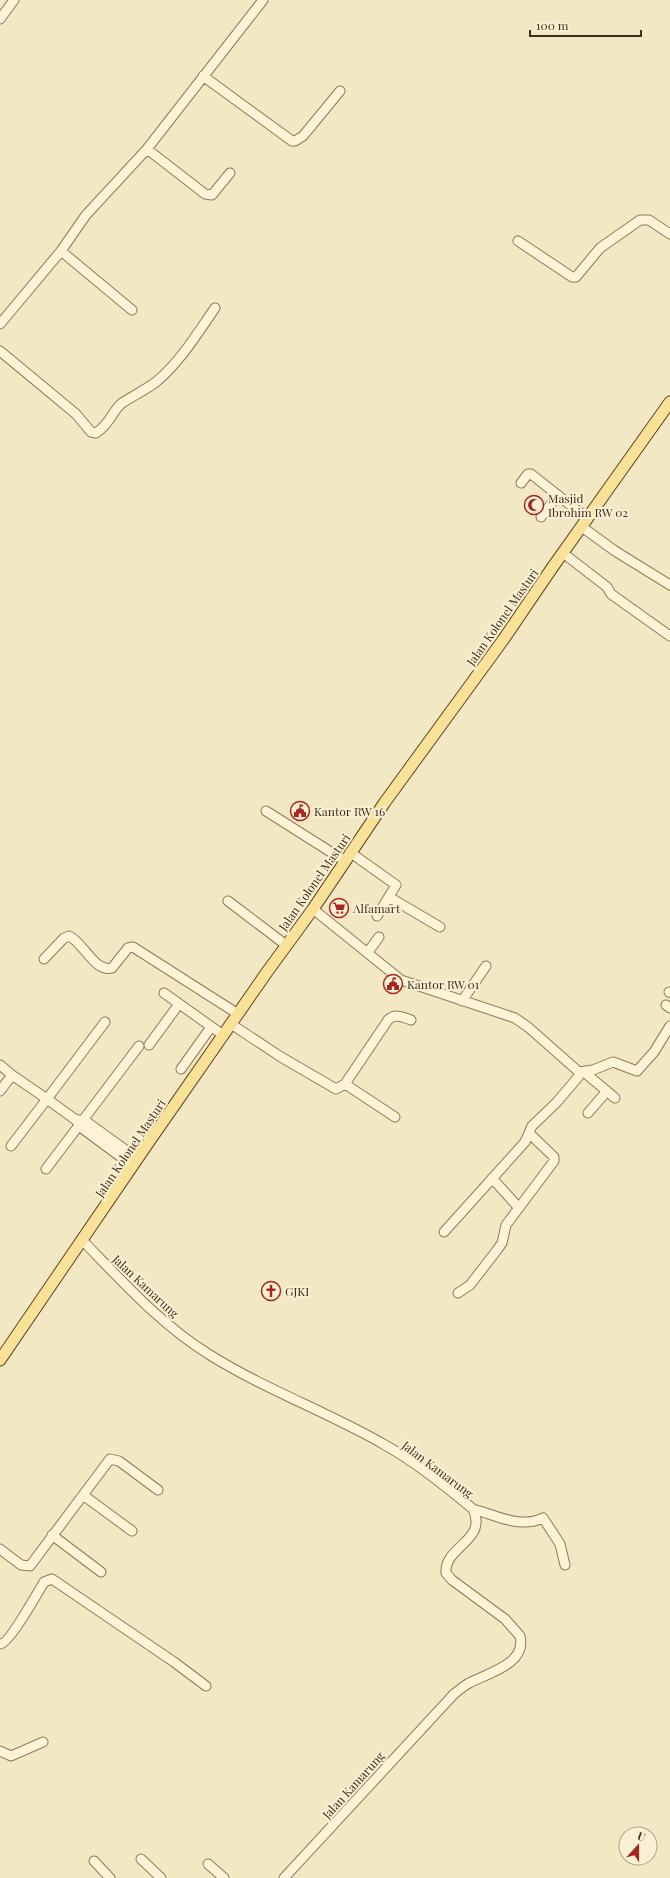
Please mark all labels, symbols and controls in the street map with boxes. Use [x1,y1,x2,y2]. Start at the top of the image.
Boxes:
scale bar [530,12,641,38]
text: 100 m [536,17,569,33]
place label: Masjid Ibrohim RW 02 [548,490,628,520]
mosque icon: Masjid Ibrohim RW 02 [523,494,545,516]
street label: Jalan Kolonel Masturi [462,565,542,669]
public building icon: Kantor RW 16 [289,800,311,822]
place label: Kantor RW 16 [314,803,385,819]
street label: Jalan Kolonel Masturi [274,830,354,934]
supermarket icon: Alfamart [328,897,350,919]
place label: Alfamart [352,900,401,916]
public building icon: Kantor RW 01 [382,973,404,995]
place label: Kantor RW 01 [407,976,480,992]
street label: Jalan Kolonel Masturi [91,1096,169,1201]
street label: Jalan Kamarung [109,1250,183,1321]
church icon: GJKI [260,1280,282,1302]
place label: GJKI [285,1283,309,1299]
street label: Jalan Kamarung [398,1436,477,1501]
street label: Jalan Kamarung [318,1747,388,1823]
north arrow [618,1826,658,1866]
text: U [636,1828,648,1845]

